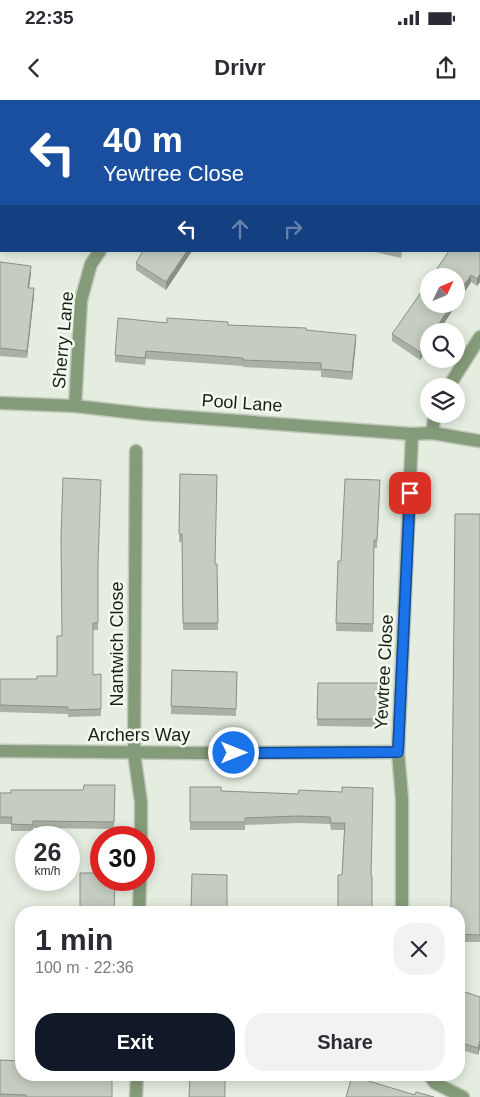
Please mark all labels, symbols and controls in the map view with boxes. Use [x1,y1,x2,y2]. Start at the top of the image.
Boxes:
text: 22:35 [25,7,74,28]
icon: back [20,54,48,82]
icon: share [432,54,460,82]
text: Drivr [214,55,266,80]
icon: left [20,120,85,185]
text: 40 m [103,120,183,159]
text: Yewtree Close [103,161,244,186]
icon: left [173,215,201,243]
icon: ahead [226,215,254,243]
icon: right [279,215,307,243]
north arrow [420,268,465,312]
map controls [420,268,465,423]
street label: Sherry Lane [49,290,77,390]
button: search [420,323,465,368]
button: layers [420,378,465,423]
street label: Pool Lane [201,390,283,416]
pin [389,472,431,514]
icon: arrive [396,479,424,507]
street label: Nantwich Close [107,581,127,707]
street label: Yewtree Close [371,614,397,730]
street label: Archers Way [88,725,190,745]
position arrow [207,726,259,778]
speed limit sign: 30 [90,826,155,891]
text: 26 [34,838,61,866]
text: km/h [34,864,61,878]
text: 1 min [35,923,113,956]
button: close [393,923,445,975]
text: 100 m · 22:36 [35,959,134,976]
button: Exit [35,1013,235,1071]
button: Share [245,1013,445,1071]

